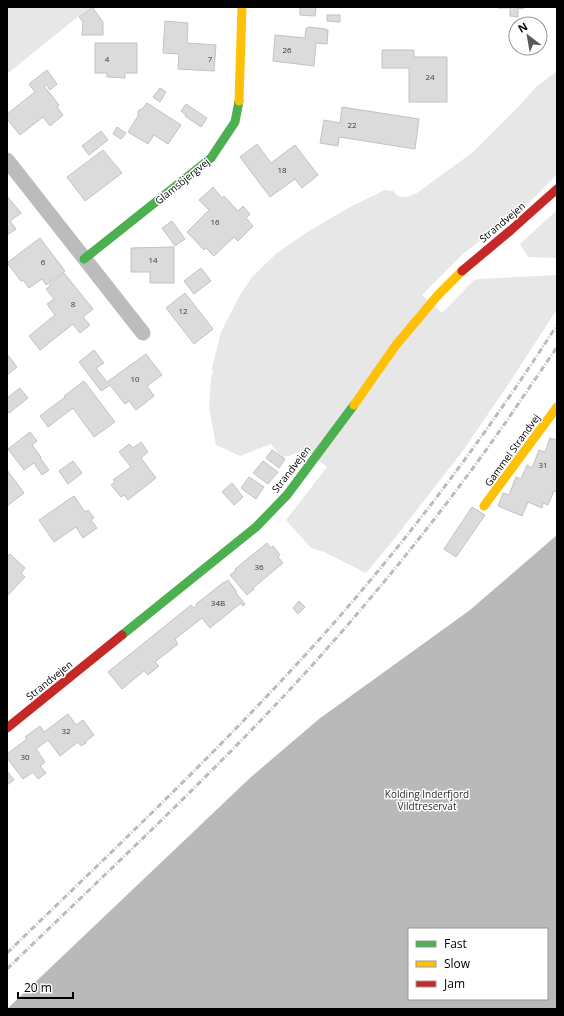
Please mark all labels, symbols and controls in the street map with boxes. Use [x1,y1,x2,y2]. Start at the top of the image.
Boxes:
north arrow [508,16,548,56]
text: N [515,18,530,36]
house number: 26 [282,44,292,55]
house number: 4 [105,53,110,64]
house number: 7 [208,53,213,64]
house number: 24 [425,71,435,82]
house number: 22 [347,119,357,130]
street label: Glamsbjergvej [152,155,212,207]
house number: 18 [277,164,287,175]
street label: Strandvejen [476,199,528,245]
house number: 16 [210,216,220,227]
house number: 14 [148,254,158,265]
house number: 6 [41,256,46,267]
house number: 8 [71,298,76,309]
house number: 12 [178,305,188,316]
house number: 10 [130,373,140,384]
street label: Gammel Strandvej [481,411,543,489]
street label: Strandvejen [268,443,314,495]
house number: 31 [538,459,548,470]
house number: 36 [254,561,264,572]
house number: 34B [211,597,225,608]
street label: Strandvejen [23,657,75,703]
house number: 32 [61,725,71,736]
house number: 30 [20,751,30,762]
park label: Kolding Inderfjord Vildtreservat [385,787,469,813]
legend [408,928,548,1000]
text: Fast [444,935,467,952]
text: Slow [444,955,471,972]
scale bar [18,974,73,1000]
text: Jam [443,975,465,992]
text: 20 m [24,979,52,996]

